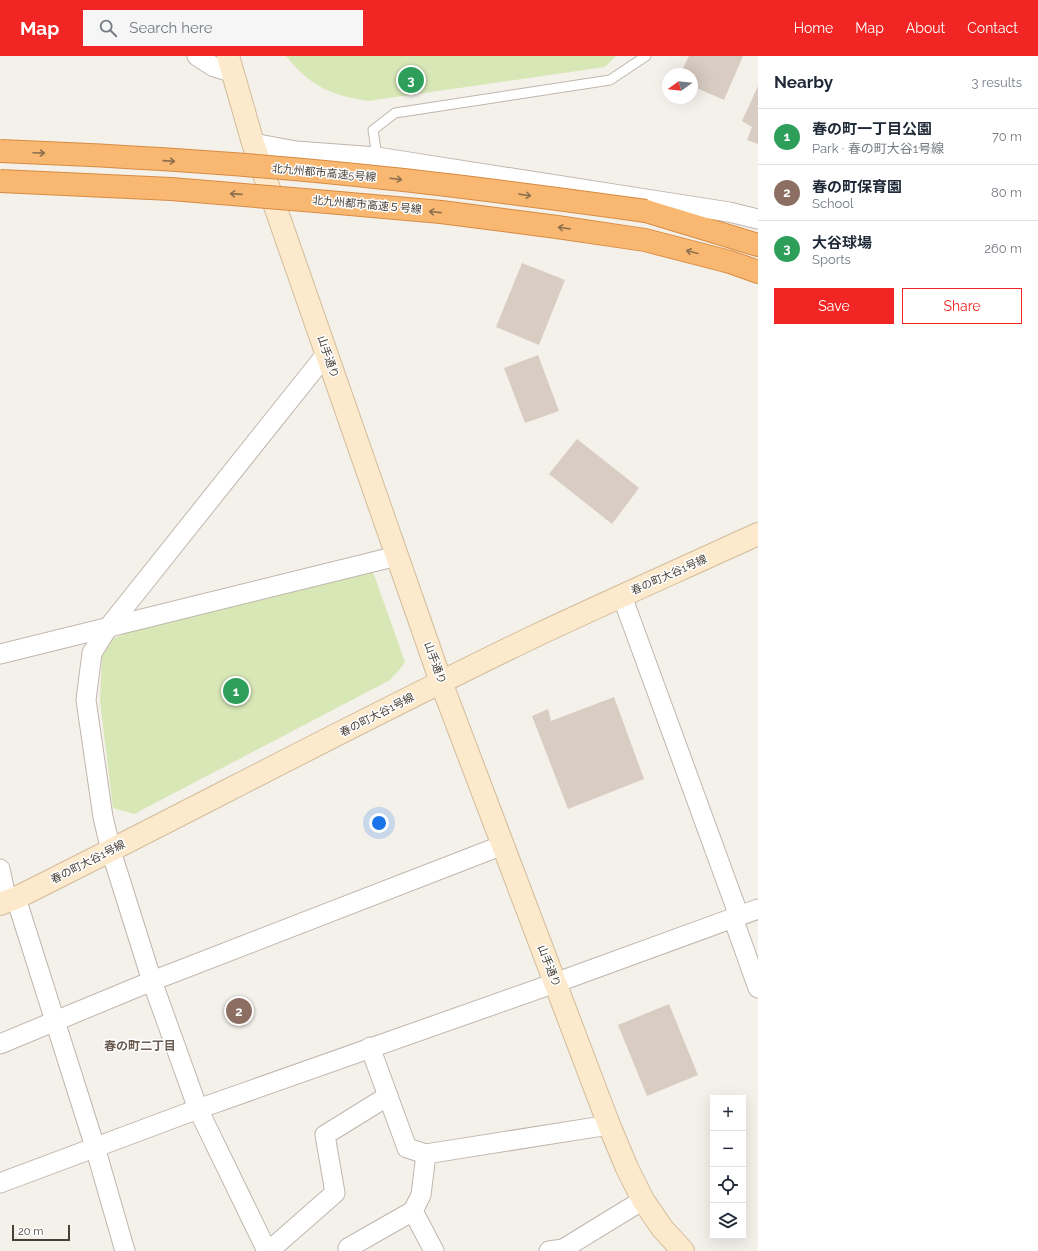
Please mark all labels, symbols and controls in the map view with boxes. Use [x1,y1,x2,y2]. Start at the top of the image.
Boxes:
search box [83,10,363,46]
text: Map [20,17,59,39]
icon: search [97,17,119,39]
text: Search here [129,19,213,37]
text: Home [794,20,833,36]
text: Map [855,20,884,36]
text: About [906,20,945,36]
text: Contact [967,20,1018,36]
pin: 3 [398,65,424,95]
north arrow [662,68,698,104]
text: Nearby [774,72,833,92]
text: 3 results [972,75,1022,90]
text: 春の町一丁目公園 [812,120,932,138]
text: 1 [784,129,790,144]
text: 70 m [992,129,1022,144]
text: Park · 春の町大谷1号線 [812,141,944,156]
one-way arrow [32,149,45,157]
one-way arrow [162,157,175,164]
street label: 北九州都市高速5号線 [271,162,377,184]
one-way arrow [389,175,402,183]
text: 春の町保育園 [812,178,902,196]
text: 2 [783,185,791,200]
text: 80 m [991,185,1022,200]
one-way arrow [230,191,243,198]
one-way arrow [518,191,531,199]
street label: 北九州都市高速５号線 [312,194,422,216]
text: School [812,196,854,211]
one-way arrow [429,208,442,216]
one-way arrow [558,224,571,232]
text: 大谷球場 [812,234,872,252]
text: 3 [783,241,791,256]
text: 260 m [984,241,1022,256]
one-way arrow [686,248,699,256]
text: Sports [812,252,851,267]
button: Save [774,288,894,324]
button: Share [902,288,1022,324]
street label: 山手通り [315,334,341,380]
street label: 春の町大谷1号線 [629,552,709,598]
street label: 山手通り [421,640,449,686]
pin: 1 [223,676,249,706]
street label: 春の町大谷1号線 [338,691,416,739]
your location [369,813,389,833]
street label: 春の町大谷1号線 [49,838,127,886]
street label: 山手通り [535,943,563,989]
pin: 2 [226,996,252,1026]
district label: 春の町二丁目 [104,1039,176,1053]
map controls [710,1095,746,1239]
button: + [710,1095,746,1131]
button: − [710,1131,746,1167]
button: locate [710,1167,746,1203]
button: layers [710,1203,746,1239]
scale bar [12,1223,70,1242]
text: 20 m [18,1225,43,1238]

